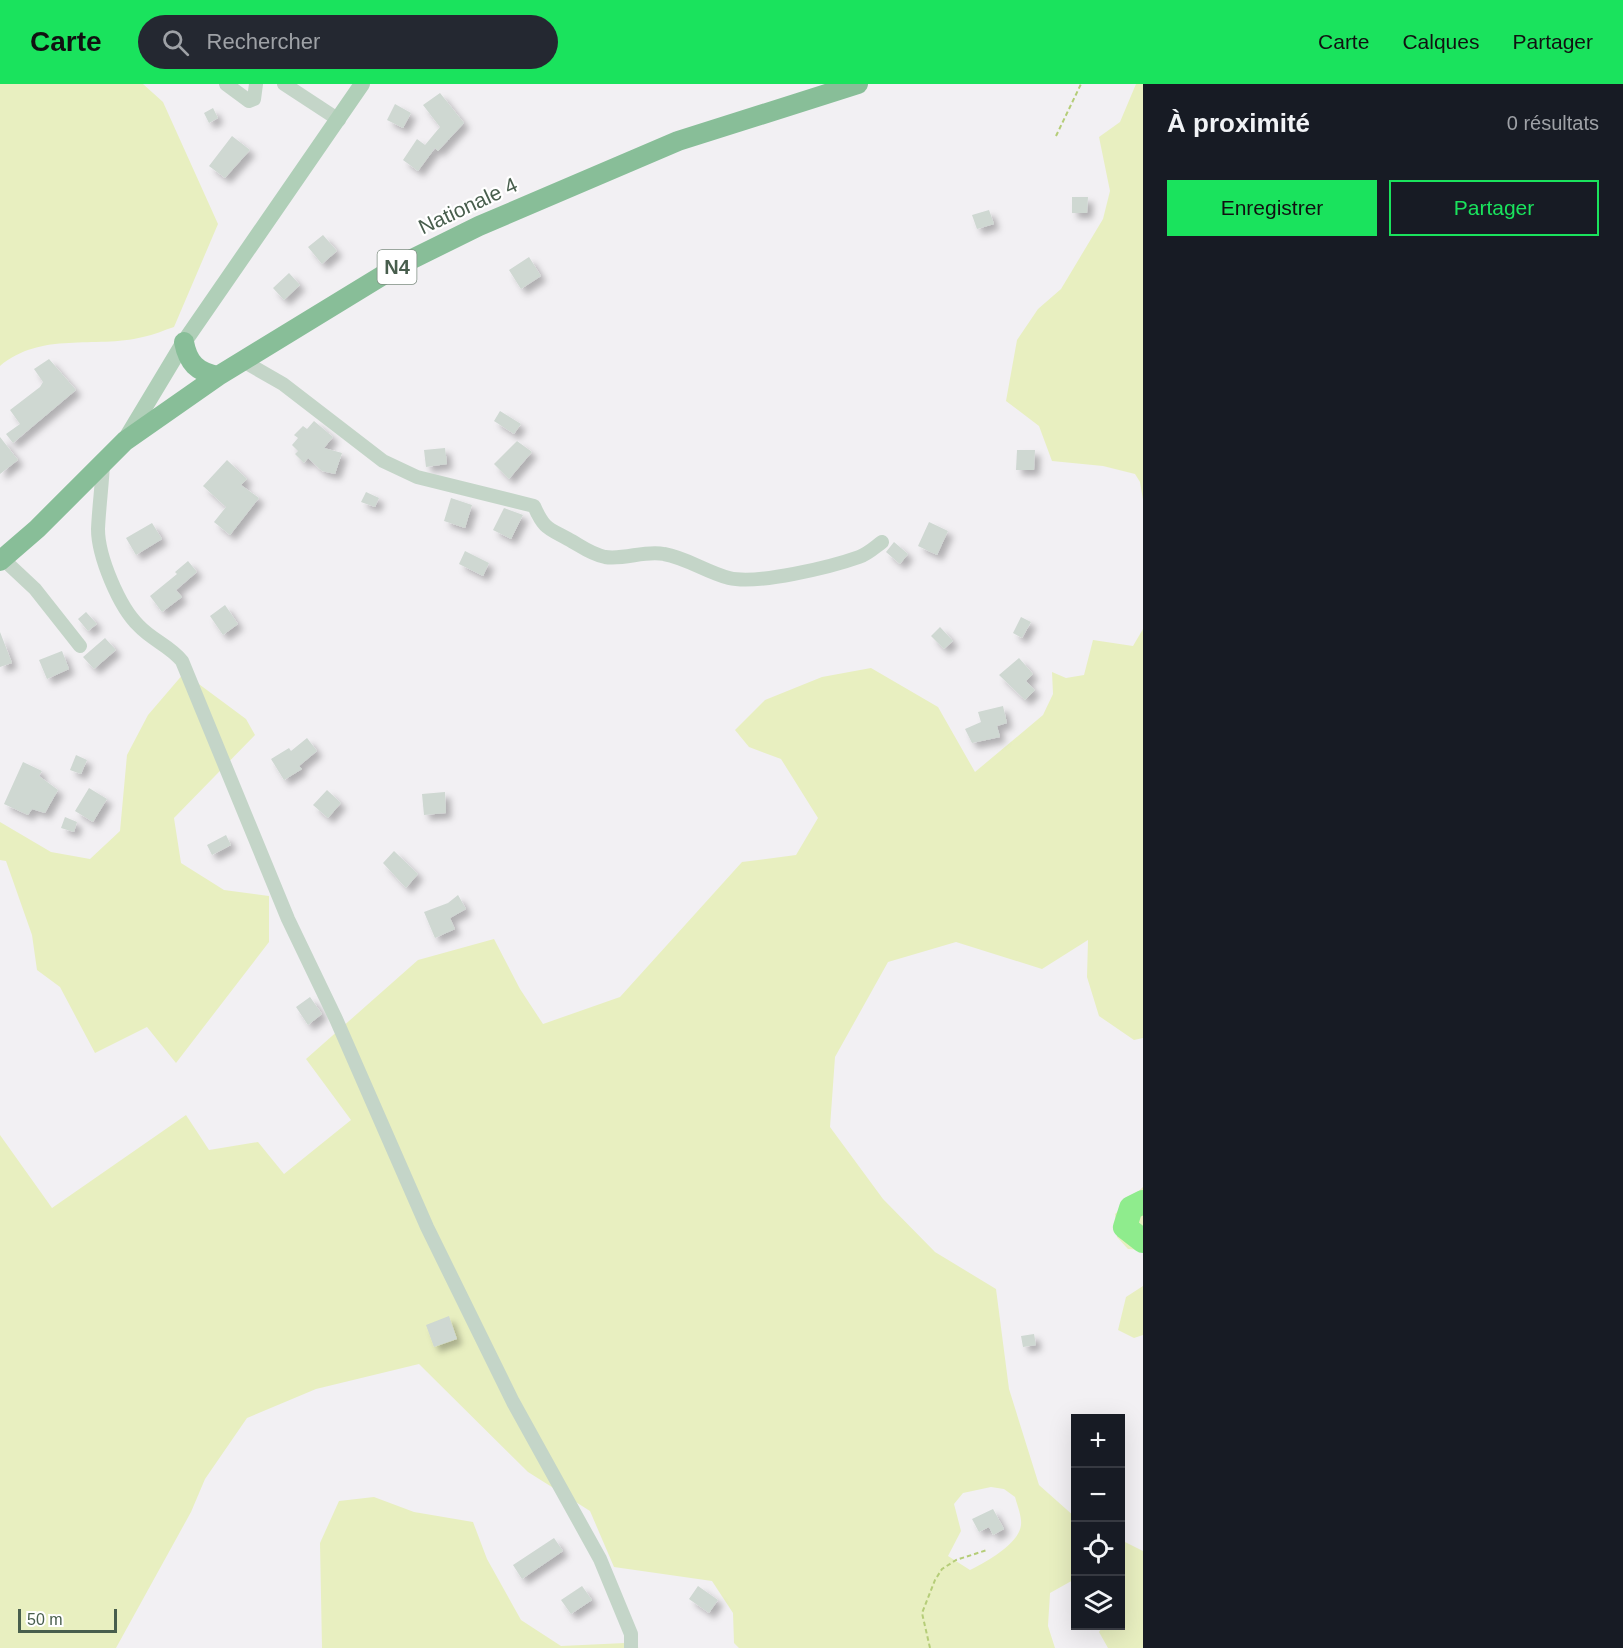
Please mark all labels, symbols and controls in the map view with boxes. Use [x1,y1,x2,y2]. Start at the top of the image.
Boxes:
search box [138,15,558,69]
text: Carte [30,26,102,57]
icon: search [159,26,192,59]
text: Rechercher [207,29,320,54]
text: Carte [1318,30,1369,53]
text: Calques [1402,30,1479,53]
text: Partager [1512,30,1593,53]
text: À proximité [1167,108,1310,138]
text: 0 résultats [1507,112,1599,134]
street label: Nationale 4 [415,173,521,238]
button: Enregistrer [1167,180,1377,236]
button: Partager [1389,180,1599,236]
road number: N4 [378,250,416,284]
map controls [1071,1414,1125,1630]
button: + [1071,1414,1125,1468]
button: − [1071,1468,1125,1522]
button: locate [1071,1522,1125,1576]
button: layers [1071,1576,1125,1630]
scale bar [18,1606,117,1634]
text: 50 m [27,1611,63,1628]

